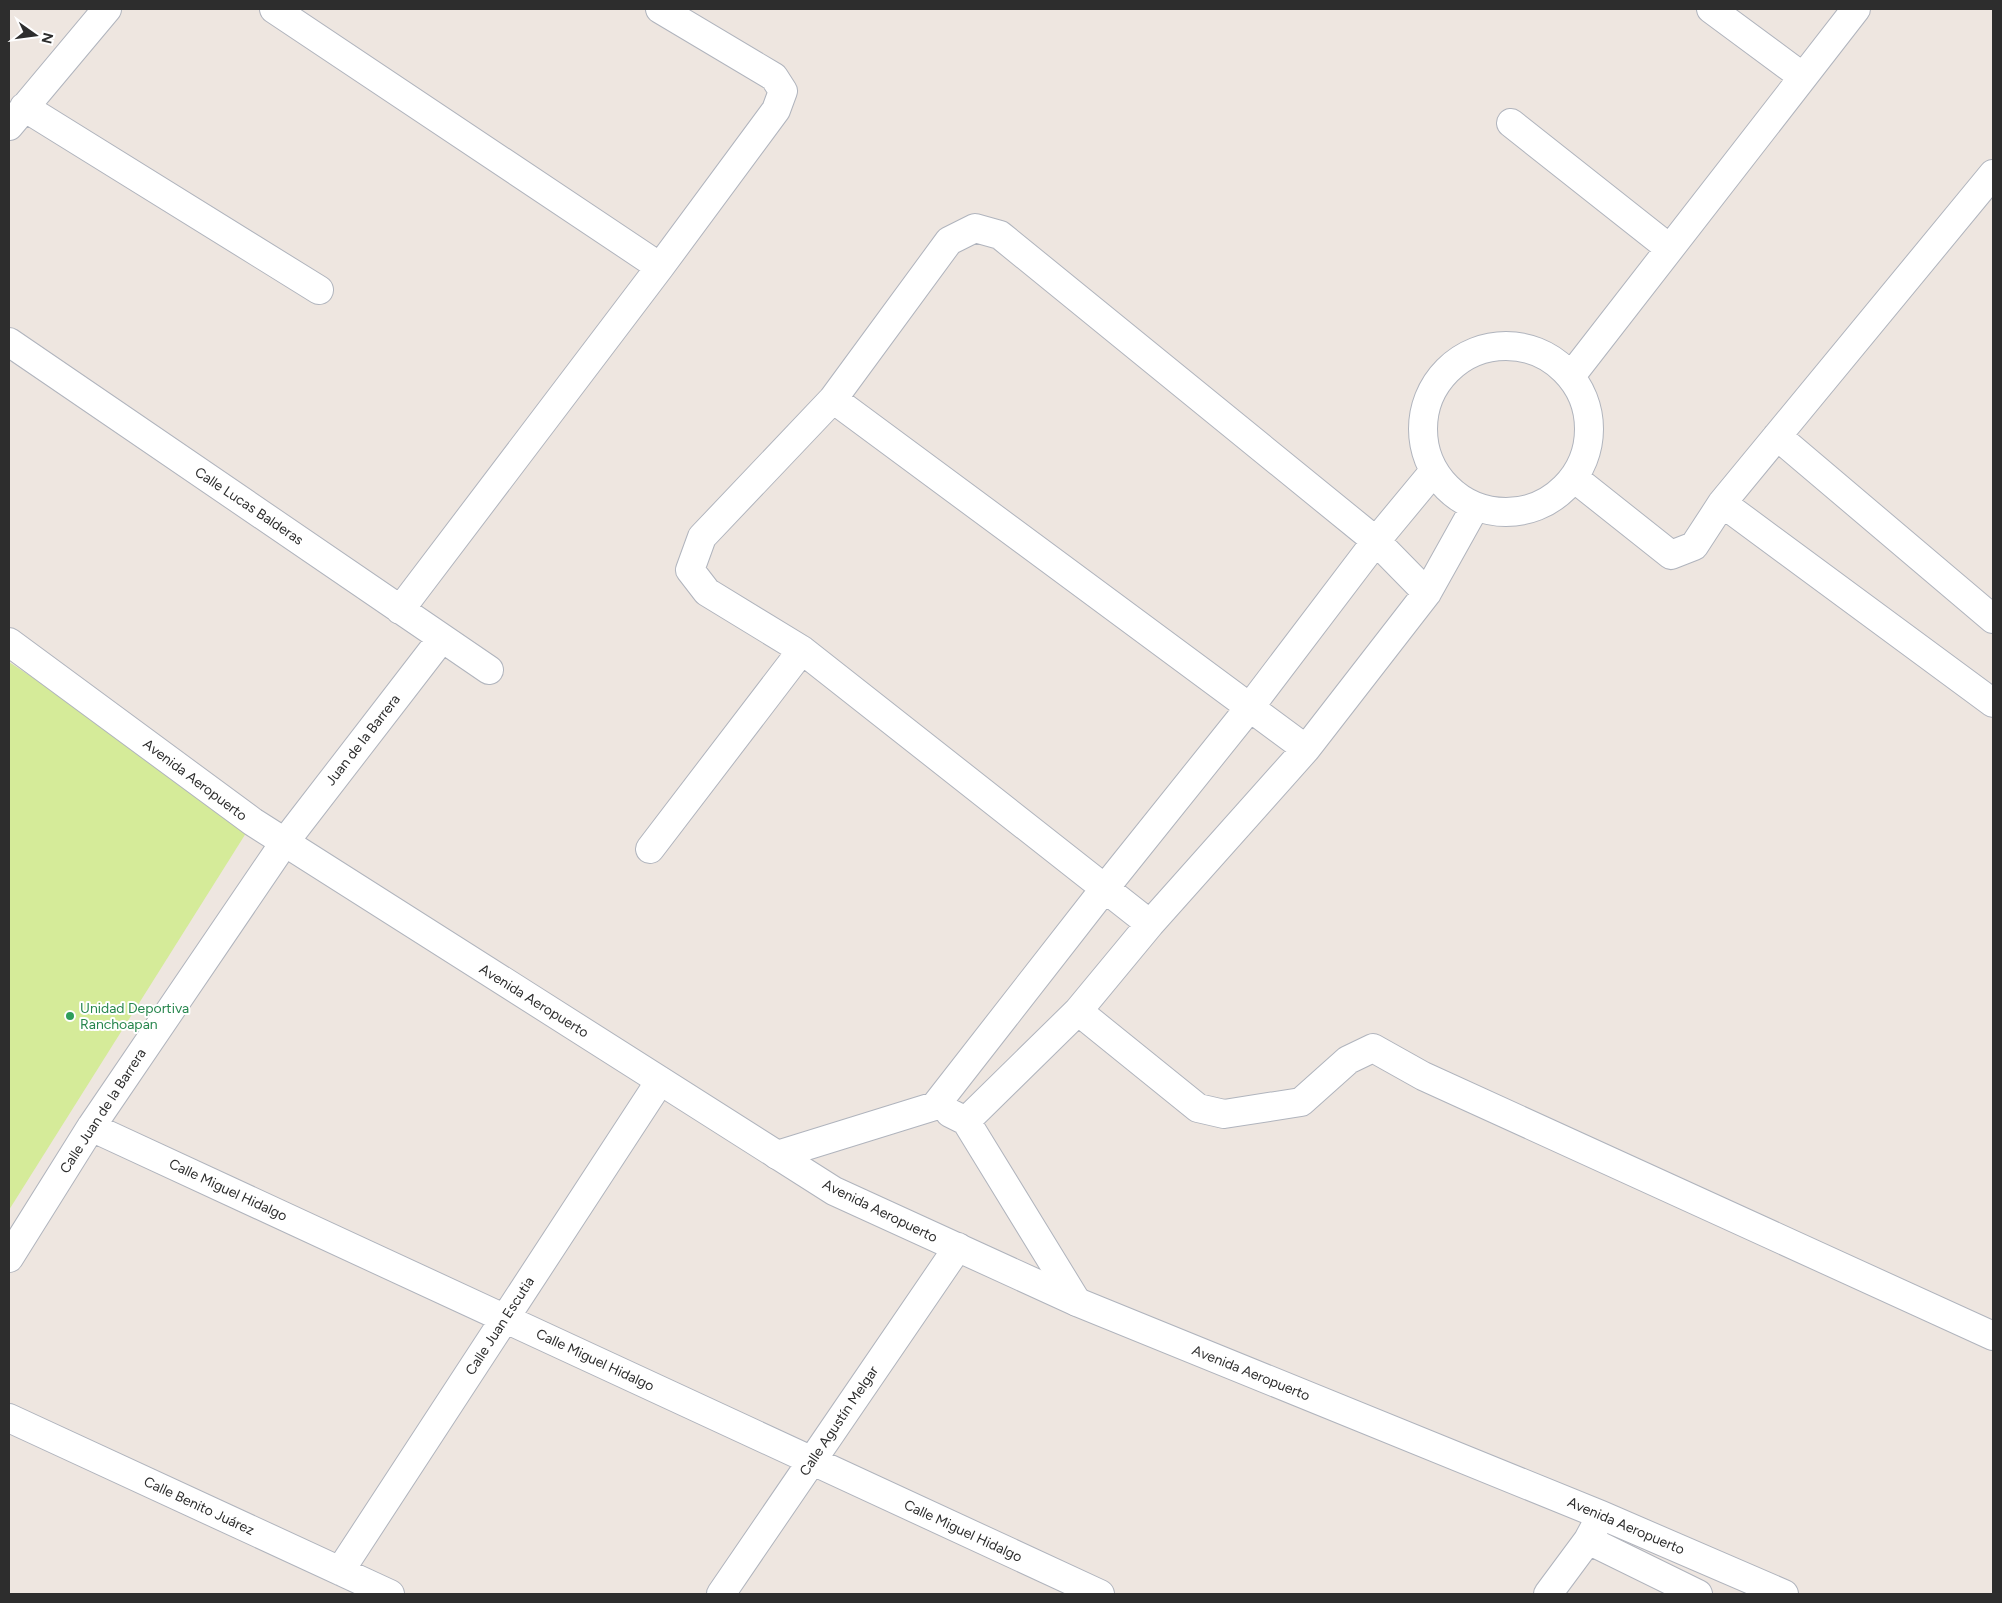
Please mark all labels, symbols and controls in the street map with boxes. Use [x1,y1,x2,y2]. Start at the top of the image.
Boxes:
north arrow [10,10,60,60]
text: N [38,31,57,45]
street label: Calle Lucas Balderas [191,463,307,549]
street label: Juan de la Barrera [322,691,404,789]
street label: Avenida Aeropuerto [140,735,250,825]
street label: Avenida Aeropuerto [476,960,592,1042]
place label: Unidad Deportiva Ranchoapan [80,1000,189,1033]
marker: Unidad Deportiva Ranchoapan [64,1010,76,1022]
street label: Calle Juan de la Barrera [56,1045,150,1177]
street label: Calle Miguel Hidalgo [166,1155,290,1225]
street label: Avenida Aeropuerto [820,1176,940,1246]
street label: Calle Juan Escutia [462,1274,538,1378]
street label: Calle Miguel Hidalgo [533,1325,657,1395]
street label: Avenida Aeropuerto [1190,1342,1312,1404]
street label: Calle Agustín Melgar [796,1363,882,1479]
street label: Calle Benito Juárez [141,1473,257,1539]
street label: Avenida Aeropuerto [1565,1494,1687,1558]
street label: Calle Miguel Hidalgo [901,1496,1025,1566]

